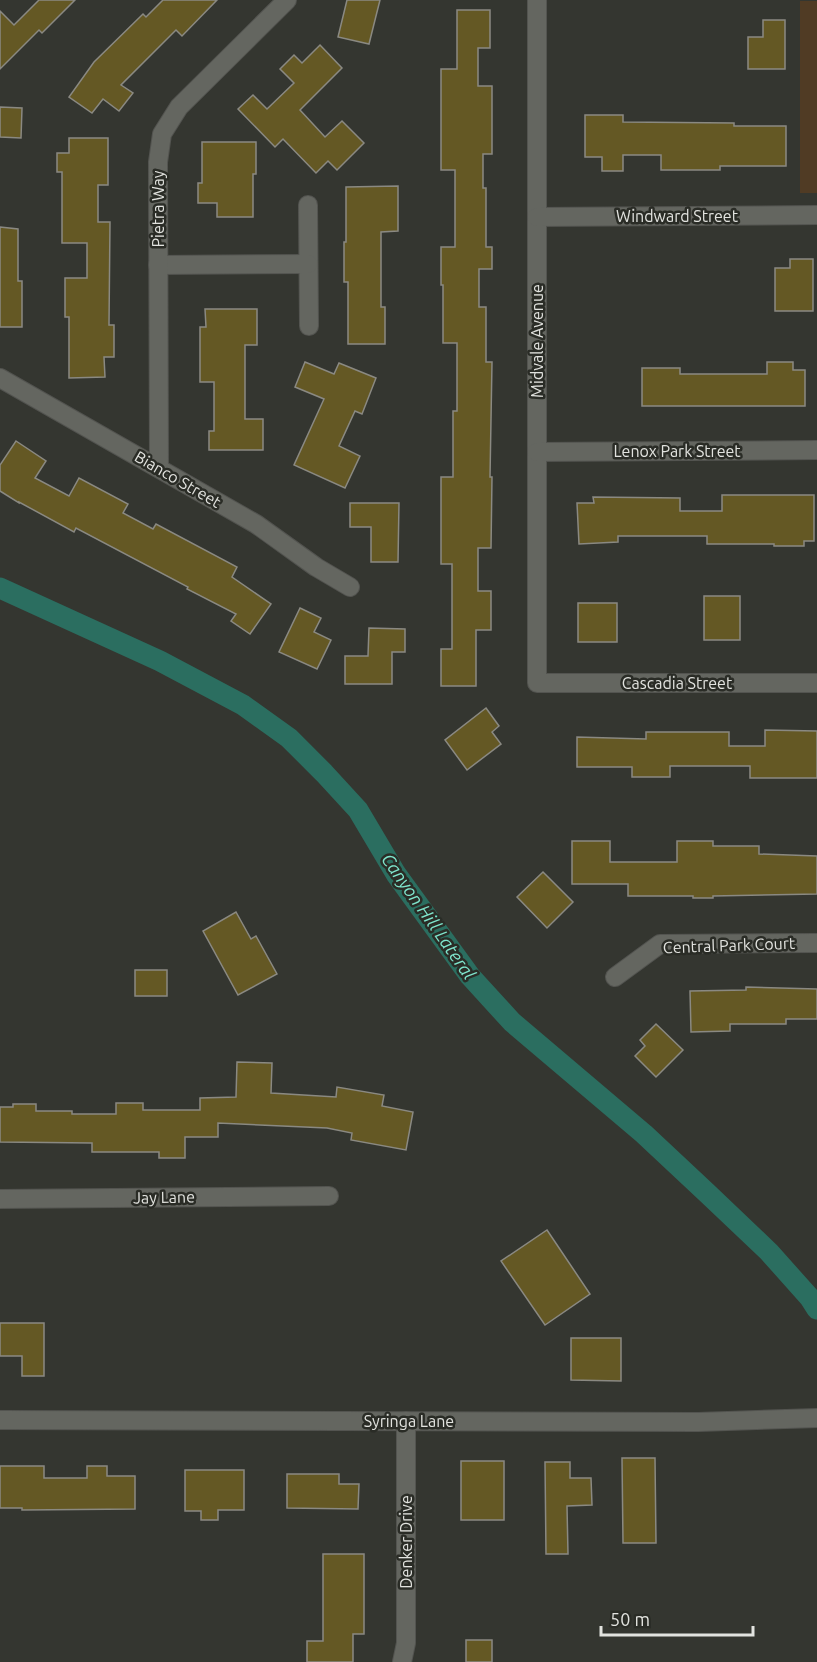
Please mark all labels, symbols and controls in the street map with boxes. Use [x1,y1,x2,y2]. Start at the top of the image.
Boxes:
street label: Pietra Way [149,170,167,247]
street label: Windward Street [616,207,739,225]
street label: Midvale Avenue [528,284,546,398]
street label: Lenox Park Street [613,442,741,460]
street label: Bianco Street [132,447,225,511]
street label: Cascadia Street [622,674,733,692]
water label: Canyon Hill Lateral [378,849,480,983]
street label: Central Park Court [663,934,796,956]
street label: Jay Lane [133,1187,195,1207]
street label: Syringa Lane [364,1412,454,1430]
street label: Denker Drive [397,1495,415,1589]
scale bar [601,1599,752,1637]
text: 50 m [610,1609,650,1629]

